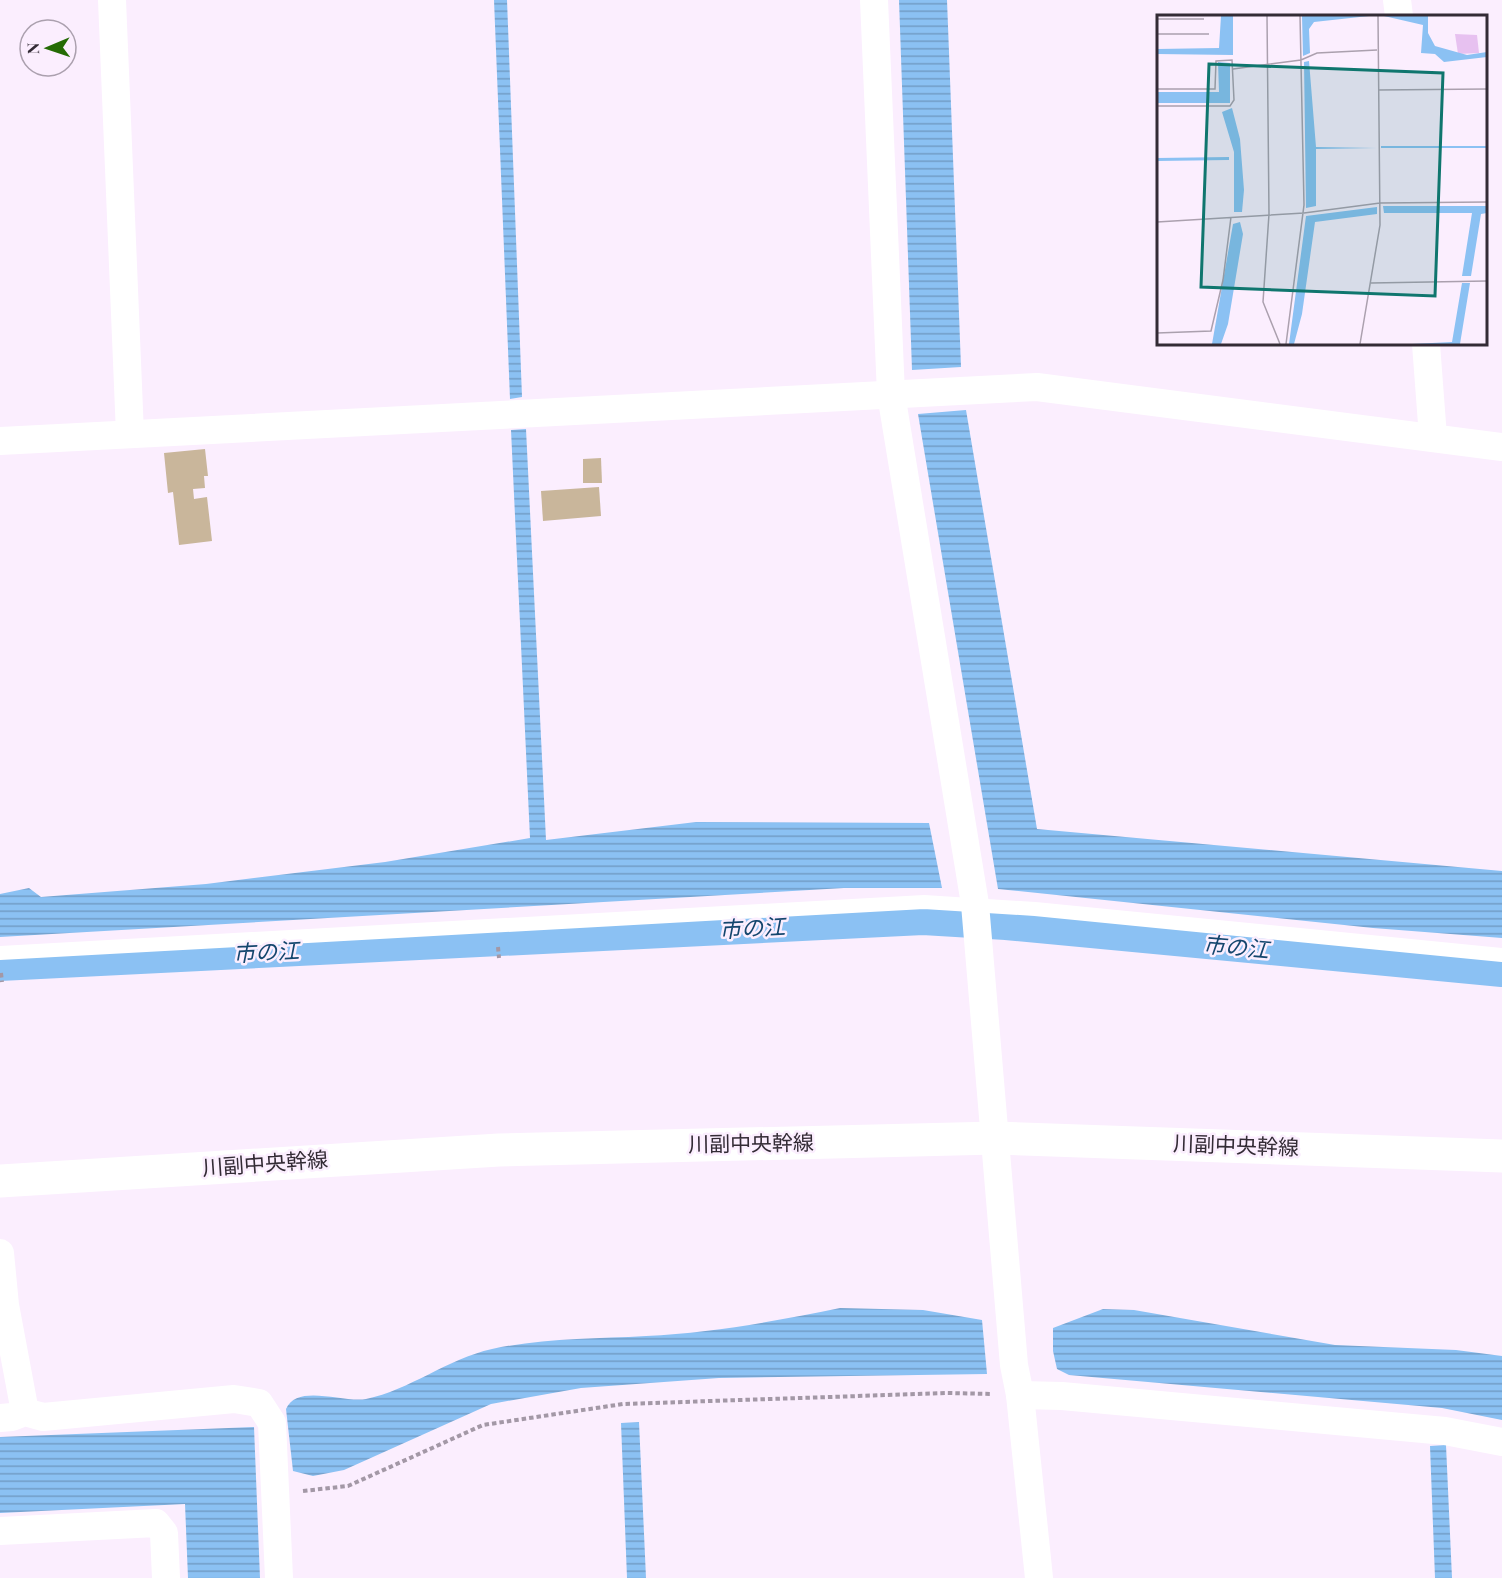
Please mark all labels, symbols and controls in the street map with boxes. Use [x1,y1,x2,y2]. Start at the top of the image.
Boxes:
inset map [1157,15,1487,345]
north arrow [18,18,78,78]
text: N [22,42,43,55]
water label: 市の江 [718,910,788,944]
water label: 市の江 [1202,928,1272,964]
water label: 市の江 [232,934,302,968]
street label: 川副中央幹線 [688,1127,814,1157]
street label: 川副中央幹線 [1173,1128,1300,1160]
street label: 川副中央幹線 [201,1144,329,1180]

